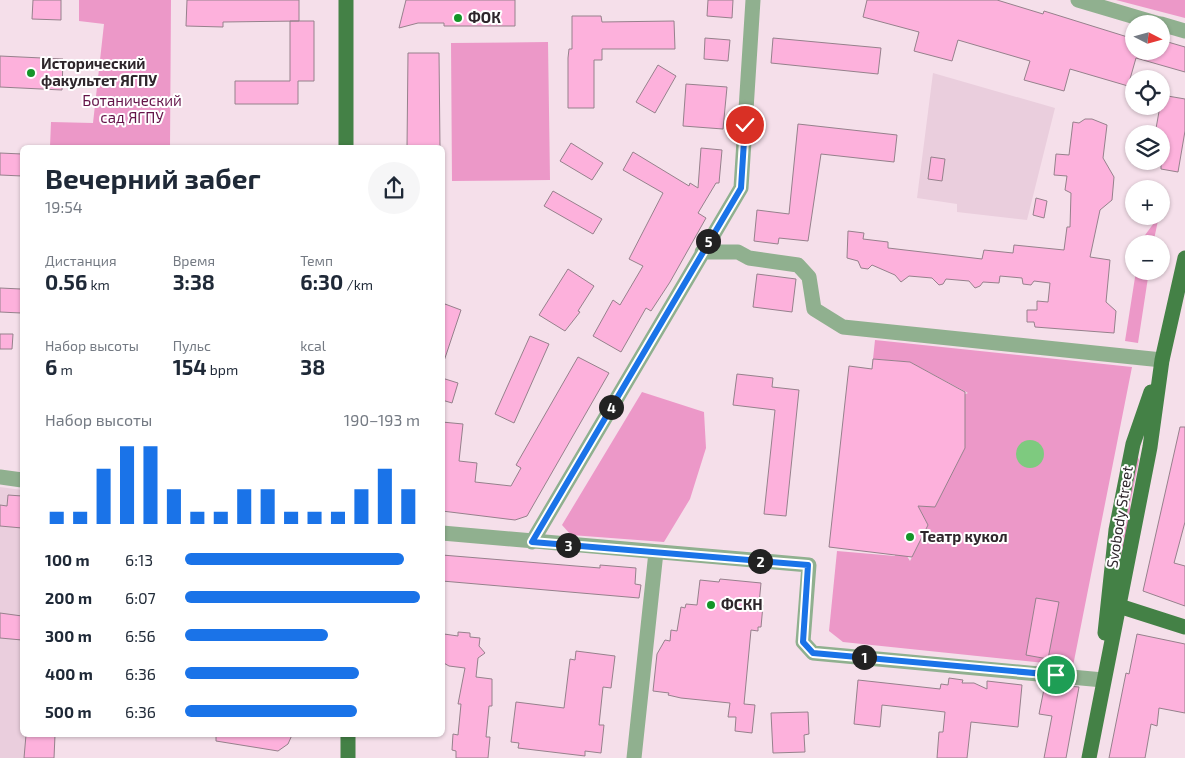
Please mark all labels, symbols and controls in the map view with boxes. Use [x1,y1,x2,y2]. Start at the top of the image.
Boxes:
place label: ФОК [468,8,501,26]
marker: ФОК [452,12,464,24]
north arrow [1125,15,1170,60]
map controls [1125,15,1170,280]
place label: Исторический факультет ЯГПУ [41,54,157,89]
marker: Исторический факультет ЯГПУ [25,67,37,79]
button: locate [1125,70,1170,115]
park label: Ботанический сад ЯГПУ [82,91,182,126]
pin [724,104,766,146]
icon: check [731,111,759,139]
button: layers [1125,125,1170,170]
text: Вечерний забег [45,161,261,195]
button: share [368,162,420,214]
button: + [1125,180,1170,225]
text: 19:54 [45,197,83,216]
pin: 5 [696,228,720,254]
text: 5 [705,233,712,250]
button: − [1125,235,1170,280]
text: Дистанция [45,252,117,269]
text: Время [173,252,215,269]
text: Темп [300,252,333,269]
text: 0.56 [45,269,87,294]
text: 3:38 [173,269,215,294]
text: 6:30 [300,269,343,294]
text: km [87,276,110,293]
text: /km [343,276,373,293]
text: Набор высоты [45,337,139,354]
text: Пульс [173,337,211,354]
text: kcal [300,337,326,354]
text: 6 [45,354,57,379]
text: 154 [173,354,207,379]
text: 38 [300,354,325,379]
text: m [57,361,73,378]
text: bpm [207,361,238,378]
pin: 4 [598,394,624,420]
text: 4 [607,399,616,416]
text: Набор высоты [45,410,152,429]
text: 190–193 m [344,410,420,429]
street label: Svobody Street [1102,464,1136,569]
place label: Театр кукол [920,527,1008,545]
marker: Театр кукол [904,531,916,543]
pin: 3 [556,532,580,558]
text: 3 [565,537,572,554]
pin: 2 [748,548,772,574]
text: 100 m [45,550,90,569]
text: 6:13 [125,550,153,569]
text: 2 [756,553,765,570]
text: 200 m [45,588,92,607]
text: 6:07 [125,588,156,607]
place label: ФСКН [721,595,763,613]
marker: ФСКН [705,599,717,611]
text: 300 m [45,626,92,645]
text: 6:56 [125,626,156,645]
pin: 1 [852,644,876,670]
text: 1 [861,649,868,666]
pin [1035,654,1077,696]
icon: arrive [1042,661,1070,689]
text: 400 m [45,664,93,683]
text: 6:36 [125,664,156,683]
text: 500 m [45,702,92,721]
text: 6:36 [125,702,156,721]

